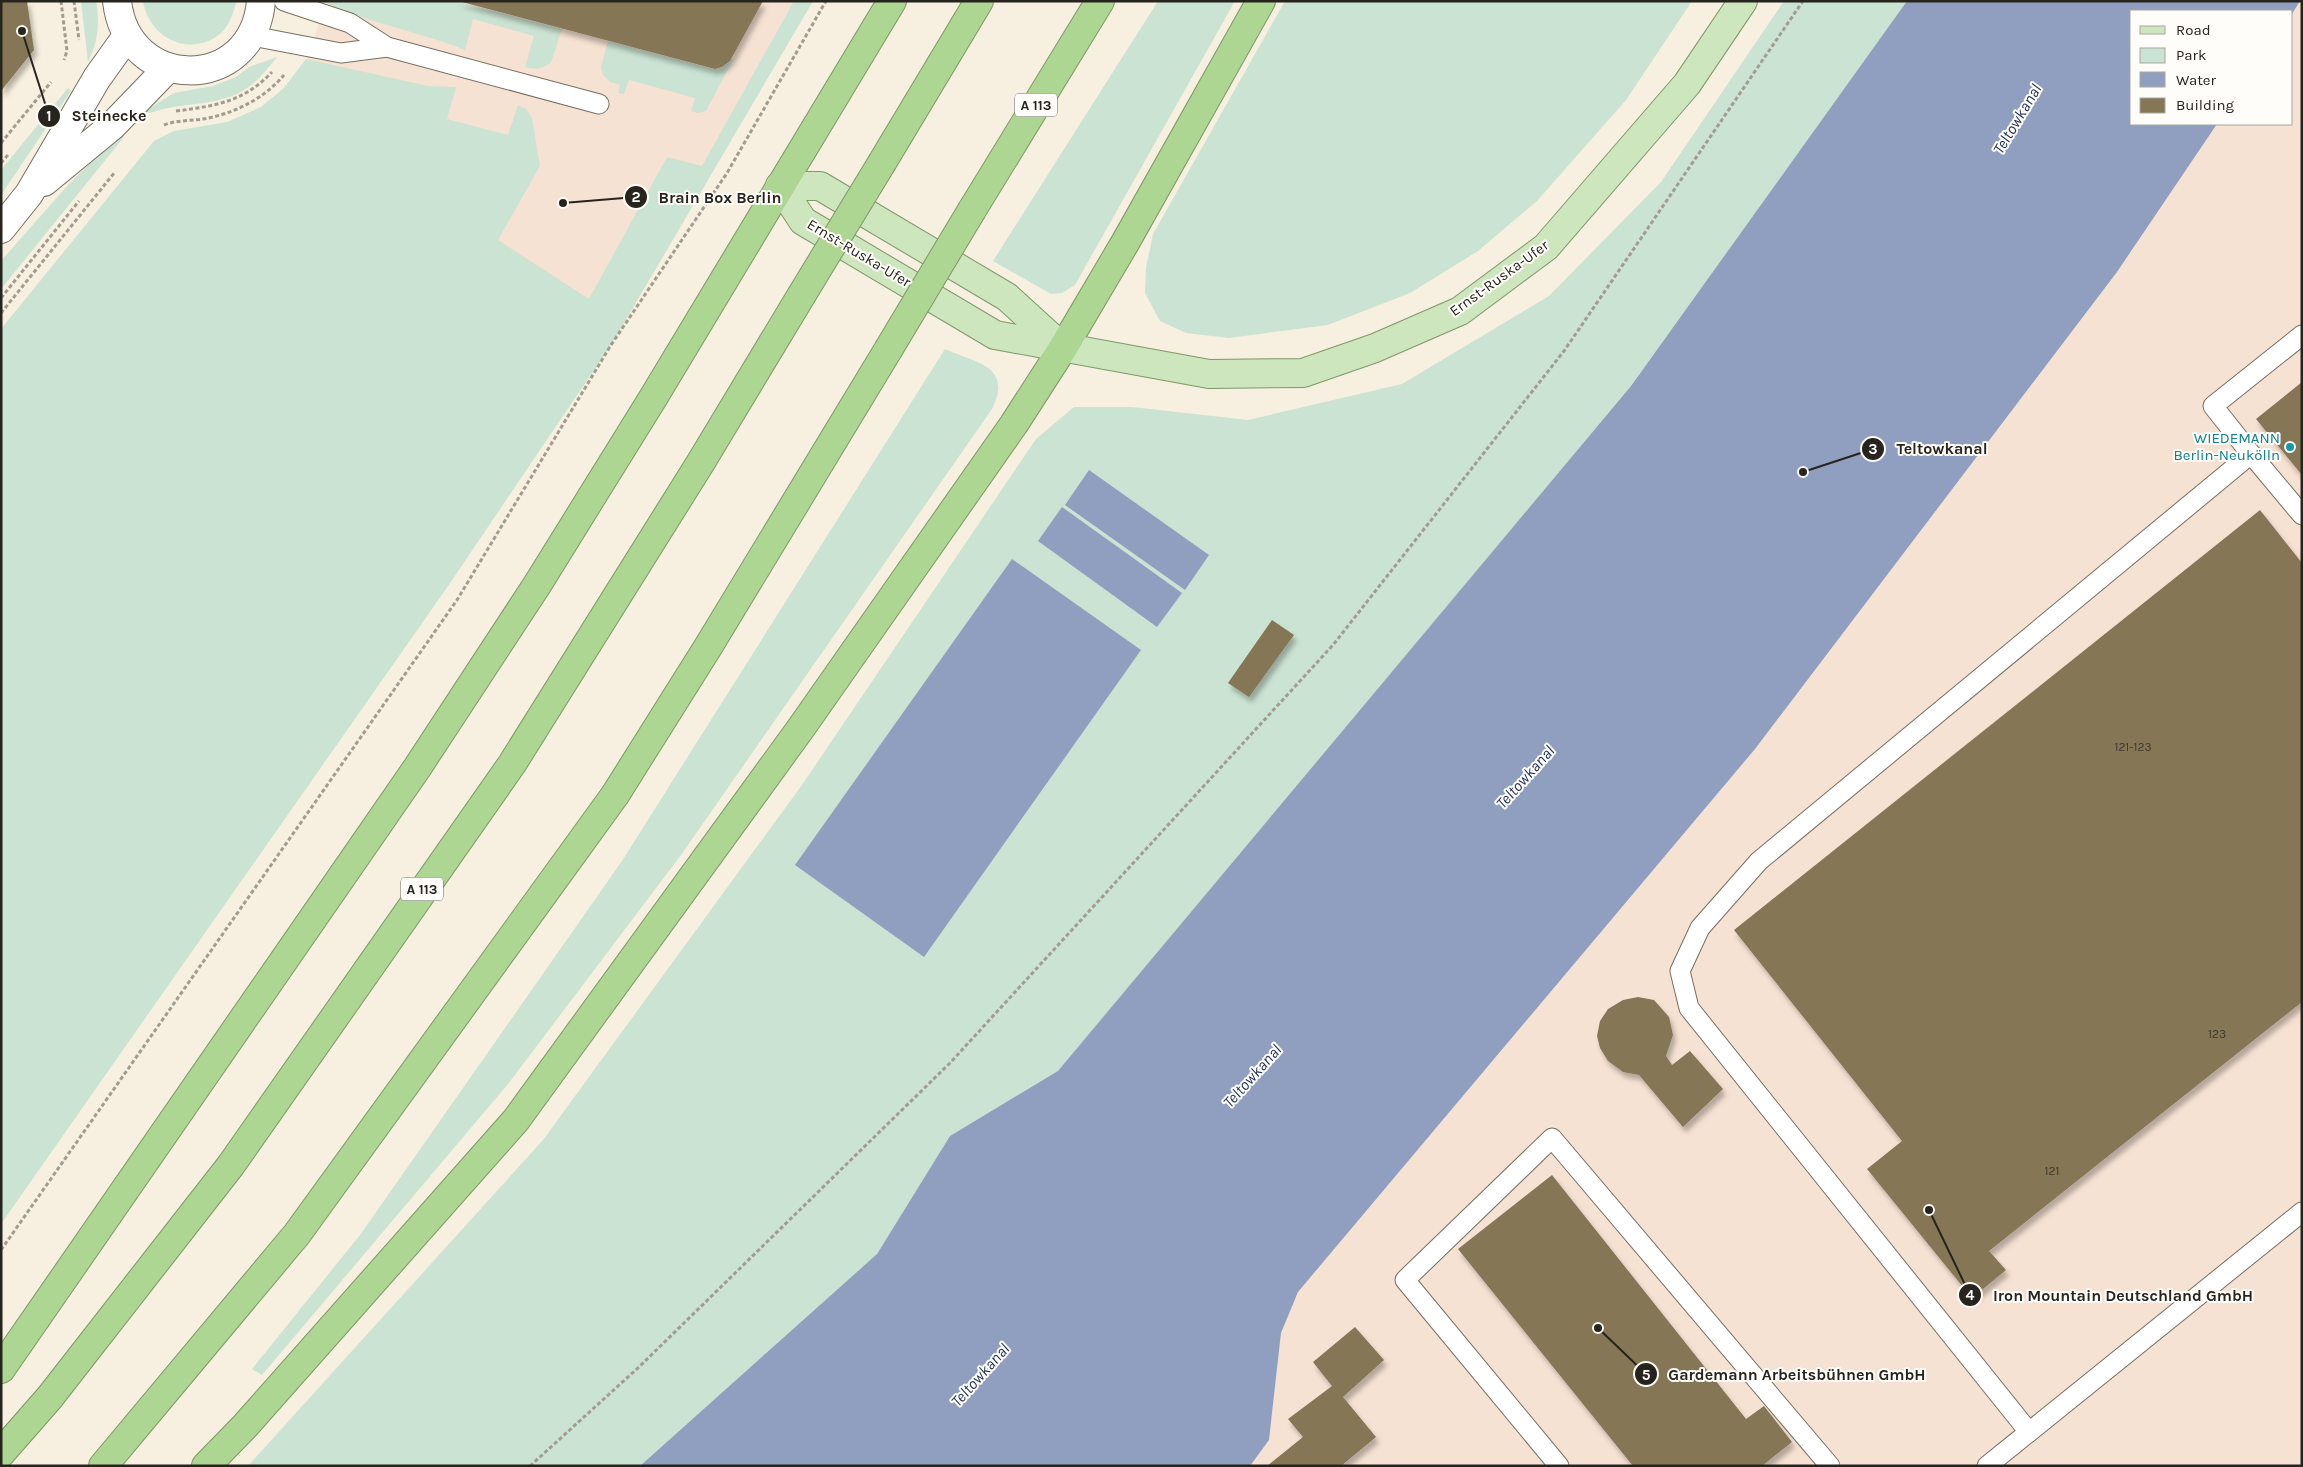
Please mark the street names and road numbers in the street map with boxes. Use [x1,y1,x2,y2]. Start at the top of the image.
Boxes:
road number: A 113 [1015,94,1057,116]
street label: Ernst-Ruska-Ufer [804,215,915,291]
street label: Ernst-Ruska-Ufer [1446,236,1552,320]
road number: A 113 [401,878,443,901]

